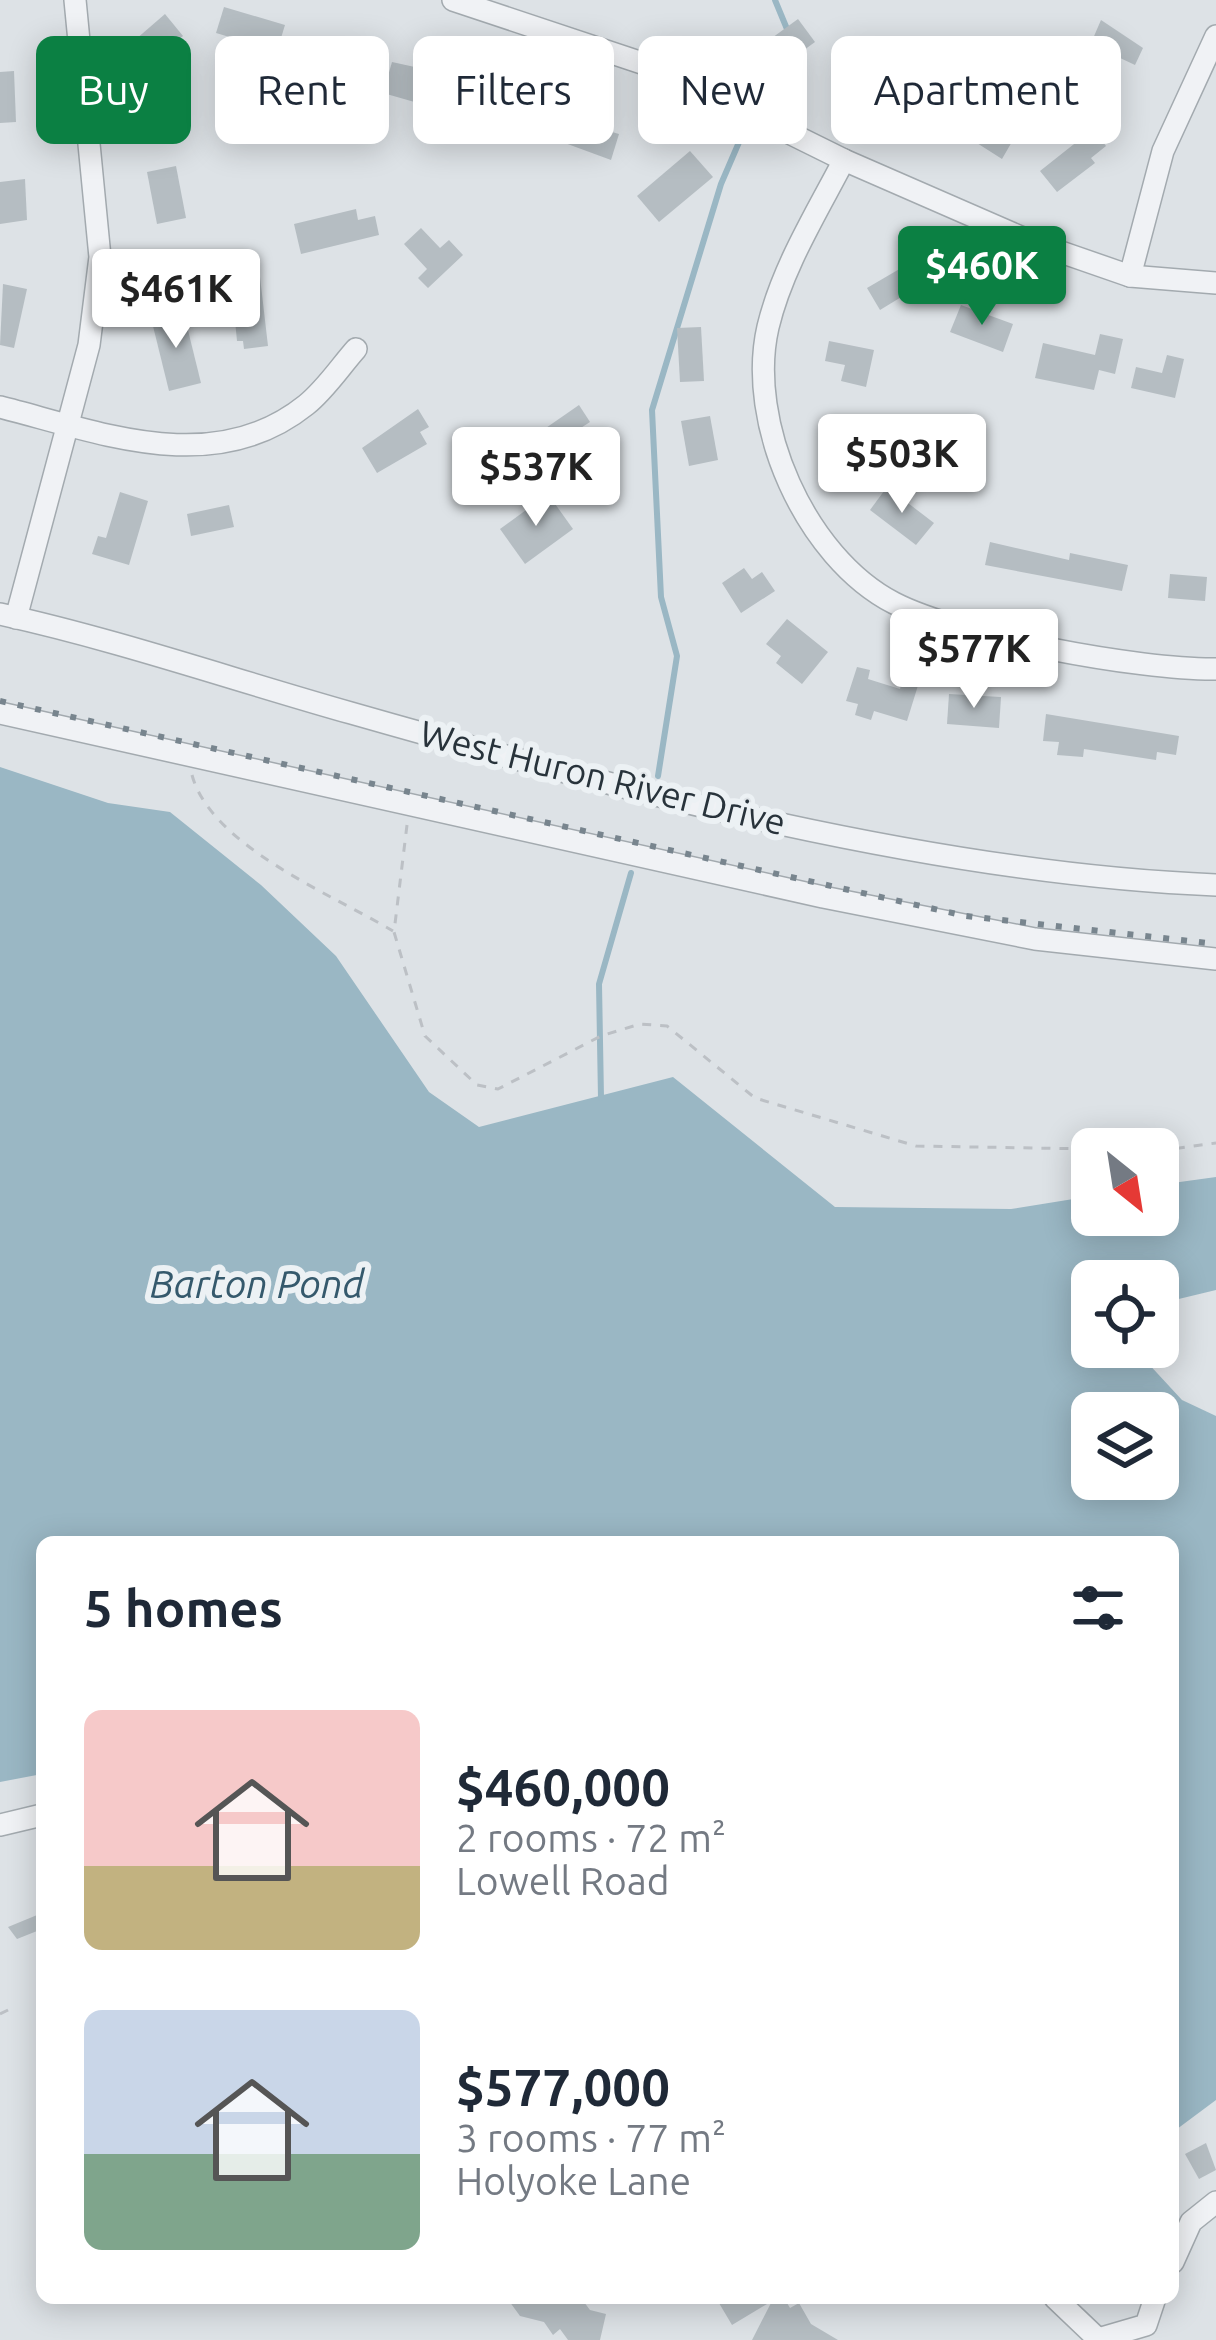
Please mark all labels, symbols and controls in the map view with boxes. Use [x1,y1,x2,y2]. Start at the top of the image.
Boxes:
chip: Buy [36,36,191,144]
chip: Rent [215,36,389,144]
chip: Filters [413,36,614,144]
chip: New [638,36,807,144]
chip: Apartment [831,36,1121,144]
pin: $460K [898,226,1066,328]
text: $460K [925,243,1039,286]
pin: $461K [92,249,260,351]
text: $461K [119,266,233,309]
pin: $503K [818,414,986,516]
pin: $537K [452,427,620,529]
text: $503K [845,431,959,474]
text: $537K [479,444,593,487]
pin: $577K [890,609,1058,711]
text: $577K [917,626,1031,669]
street label: West Huron River Drive [416,712,790,842]
north arrow [1071,1128,1179,1236]
map controls [1071,1128,1179,1500]
button: locate [1071,1260,1179,1368]
water label: Barton Pond [150,1262,365,1305]
button: layers [1071,1392,1179,1500]
icon: filters [1065,1575,1131,1641]
text: 5 homes [84,1579,283,1637]
icon: home [180,1758,324,1902]
text: $460,000 [456,1758,670,1816]
text: 2 rooms · 72 m² [456,1816,726,1859]
text: Lowell Road [456,1859,670,1902]
icon: home [180,2058,324,2202]
text: $577,000 [456,2058,670,2116]
text: 3 rooms · 77 m² [456,2116,726,2159]
text: Holyoke Lane [456,2159,691,2202]

